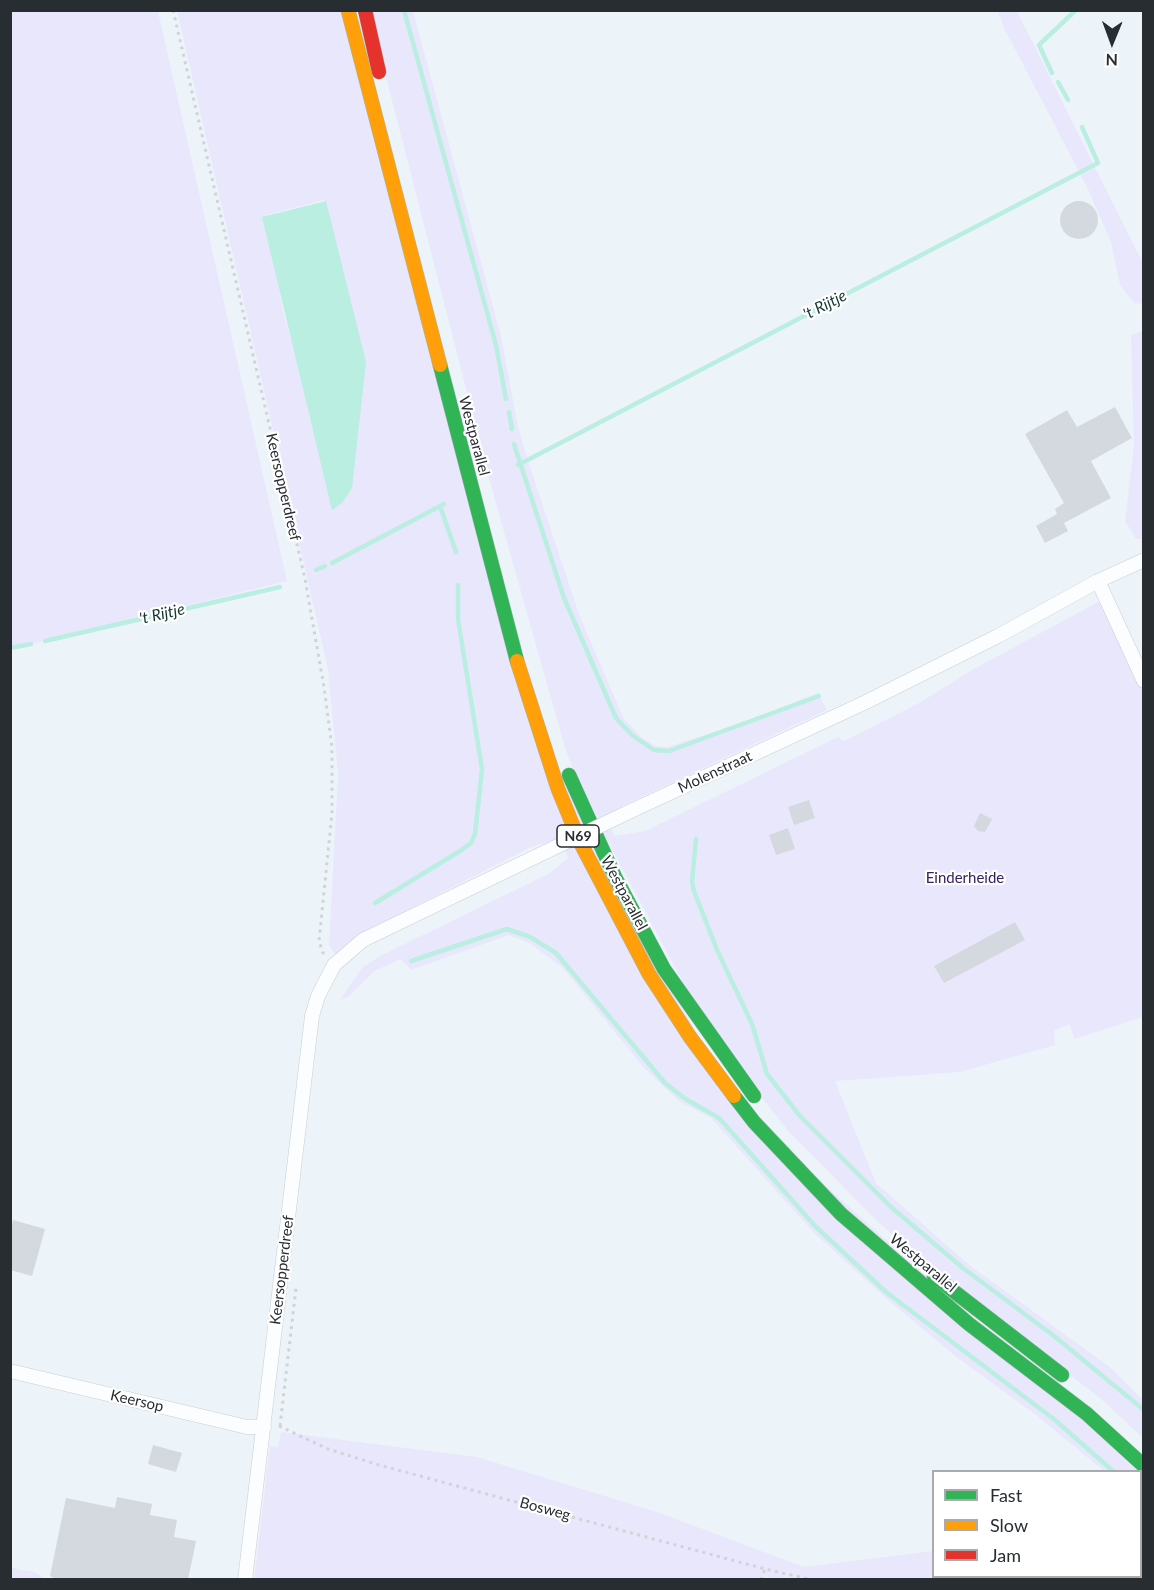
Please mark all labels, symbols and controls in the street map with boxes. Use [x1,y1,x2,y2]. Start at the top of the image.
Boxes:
north arrow [1082,12,1142,72]
text: N [1105,51,1118,70]
water label: 't Rijtje [800,286,850,324]
street label: Westparallel [455,394,493,478]
street label: Keersopperdreef [262,431,304,543]
water label: 't Rijtje [137,599,187,629]
street label: Molenstraat [675,747,755,797]
road number: N69 [557,825,599,847]
street label: Westparallel [597,853,651,933]
park label: Einderheide [926,869,1004,887]
street label: Keersopperdreef [266,1214,298,1326]
street label: Westparallel [886,1230,960,1296]
street label: Keersop [109,1386,165,1416]
legend [932,1470,1142,1578]
text: Fast [990,1484,1022,1506]
street label: Bosweg [518,1494,572,1524]
text: Slow [990,1514,1028,1536]
text: Jam [990,1544,1021,1566]

